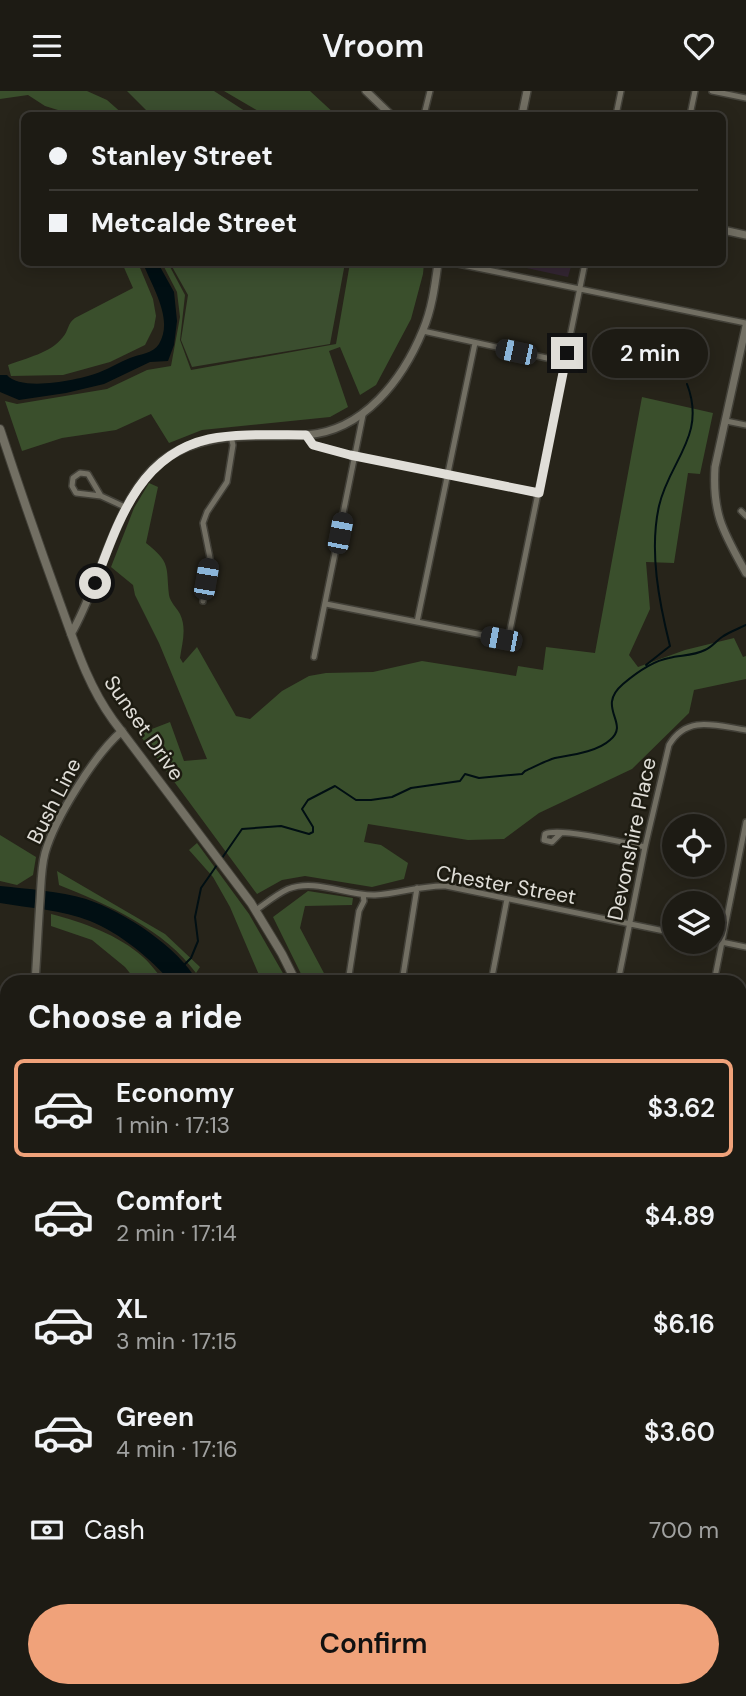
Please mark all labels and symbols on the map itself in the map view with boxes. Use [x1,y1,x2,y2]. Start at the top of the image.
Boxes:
callout: 2 min [592,329,707,377]
car [494,337,539,367]
route end [551,337,583,369]
car [326,510,355,556]
car [193,556,220,602]
route start [79,567,111,599]
car [479,625,524,653]
street label: Sunset Drive [98,670,190,786]
street label: Bush Line [20,753,88,849]
street label: Devonshire Place [601,755,663,923]
street label: Chester Street [434,859,578,911]

